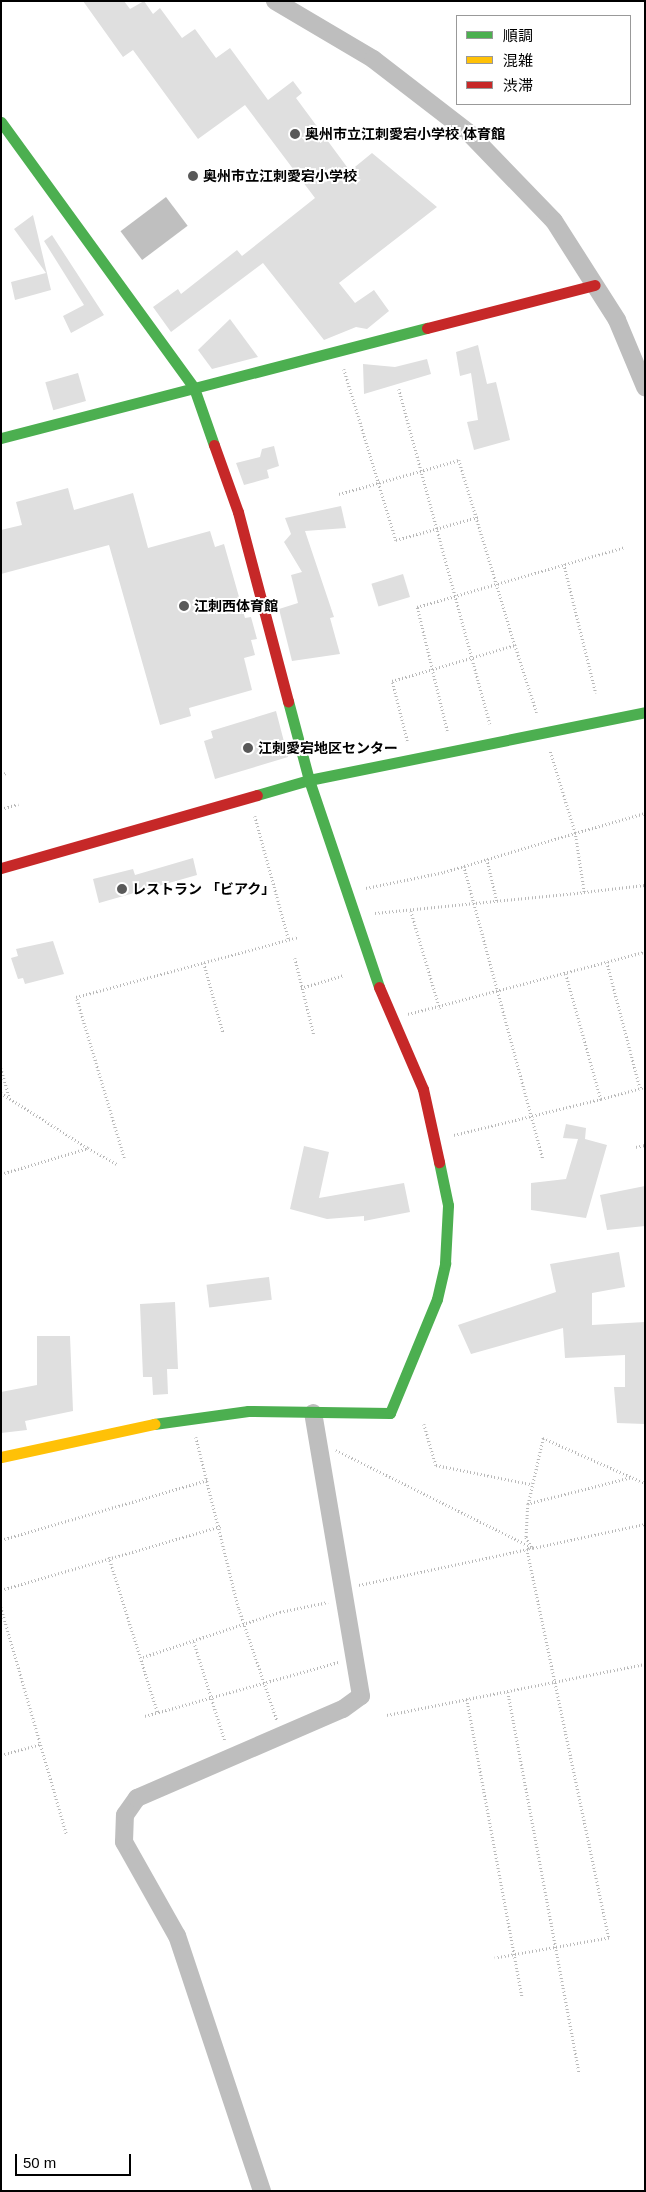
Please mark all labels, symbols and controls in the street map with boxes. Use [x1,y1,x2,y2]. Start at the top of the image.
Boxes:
legend [456,15,631,105]
text: 順調 [503,27,533,44]
text: 混雑 [503,52,533,69]
text: 渋滞 [503,77,533,94]
place label: 奥州市立江刺愛宕小学校 体育館 [305,126,505,142]
marker: 奥州市立江刺愛宕小学校 体育館 [289,128,301,140]
place label: 奥州市立江刺愛宕小学校 [203,168,357,184]
marker: 奥州市立江刺愛宕小学校 [187,170,199,182]
place label: 江刺西体育館 [194,598,278,614]
marker: 江刺西体育館 [178,600,190,612]
place label: 江刺愛宕地区センター [258,740,398,756]
marker: 江刺愛宕地区センター [242,742,254,754]
place label: レストラン 「ビアク」 [132,881,276,897]
marker: レストラン 「ビアク」 [116,883,128,895]
scale bar [18,2144,134,2176]
text: 50 m [23,2154,56,2171]

